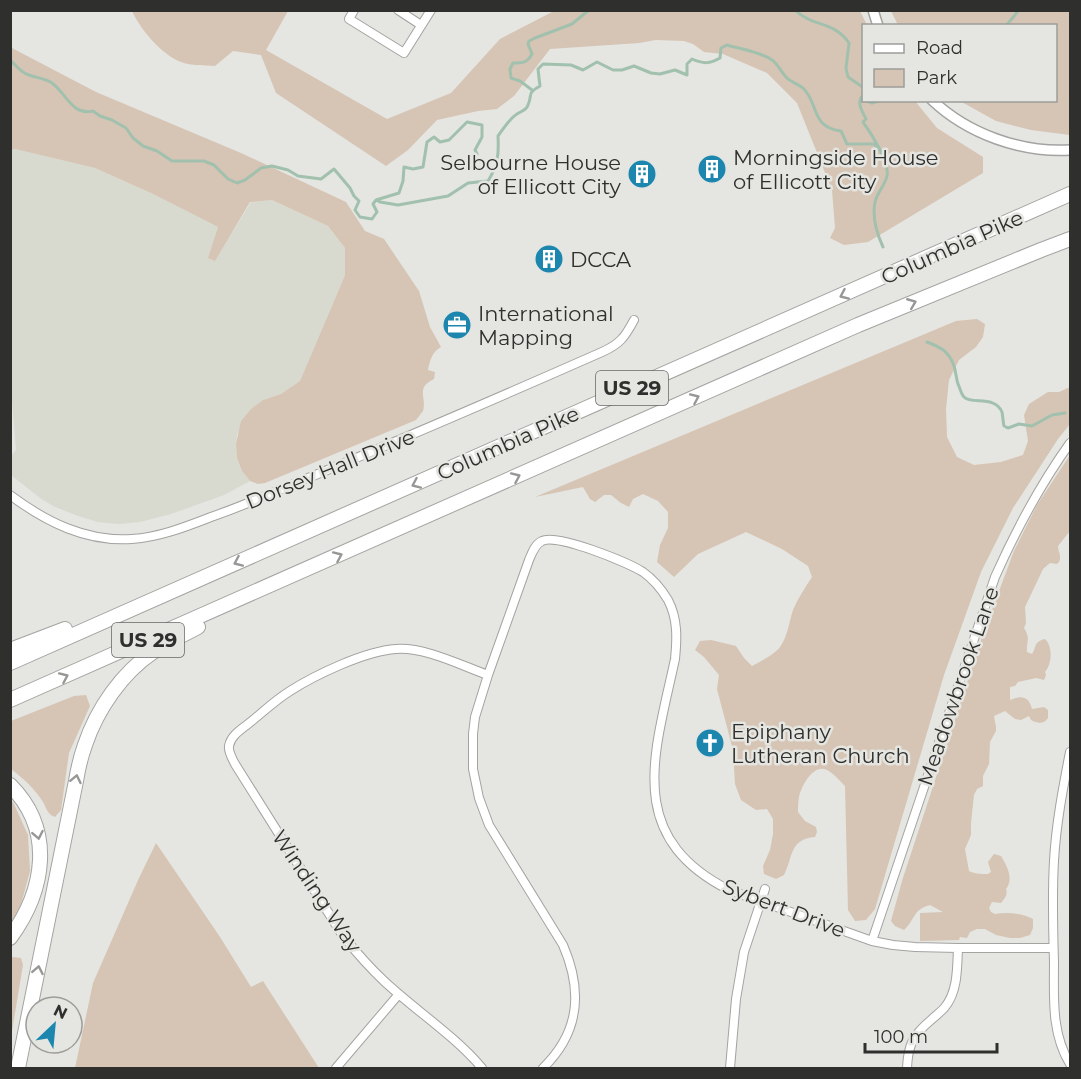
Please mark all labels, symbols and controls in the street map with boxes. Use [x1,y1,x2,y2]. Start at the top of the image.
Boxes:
legend [862,24,1057,102]
text: Road [916,37,963,59]
text: Park [916,67,957,89]
place label: Morningside House of Ellicott City [733,145,939,194]
place label: Selbourne House of Ellicott City [440,150,622,199]
building icon: Morningside House of Ellicott City [696,153,728,185]
building icon: Selbourne House of Ellicott City [626,158,658,190]
street label: Columbia Pike [877,204,1027,290]
building icon: DCCA [533,243,565,275]
place label: DCCA [570,247,632,272]
one-way arrow [840,288,851,300]
one-way arrow [905,298,916,310]
place label: International Mapping [478,301,614,350]
office icon: International Mapping [441,309,473,341]
road number: US 29 [596,371,668,405]
one-way arrow [688,393,699,405]
street label: Columbia Pike [433,400,583,486]
street label: Dorsey Hall Drive [242,424,418,514]
one-way arrow [510,472,521,484]
one-way arrow [412,476,423,488]
one-way arrow [332,551,343,563]
one-way arrow [233,555,244,567]
street label: Meadowbrook Lane [912,583,1004,789]
road number: US 29 [112,623,184,657]
one-way arrow [58,672,69,684]
place label: Epiphany Lutheran Church [731,719,910,768]
church icon: Epiphany Lutheran Church [694,727,726,759]
one-way arrow [69,774,82,784]
street label: Winding Way [267,825,367,957]
one-way arrow [31,830,44,840]
street label: Sybert Drive [719,873,849,943]
one-way arrow [31,965,44,975]
north arrow [24,995,84,1055]
text: N [50,1001,70,1023]
scale bar [865,1016,997,1054]
text: 100 m [874,1026,928,1048]

